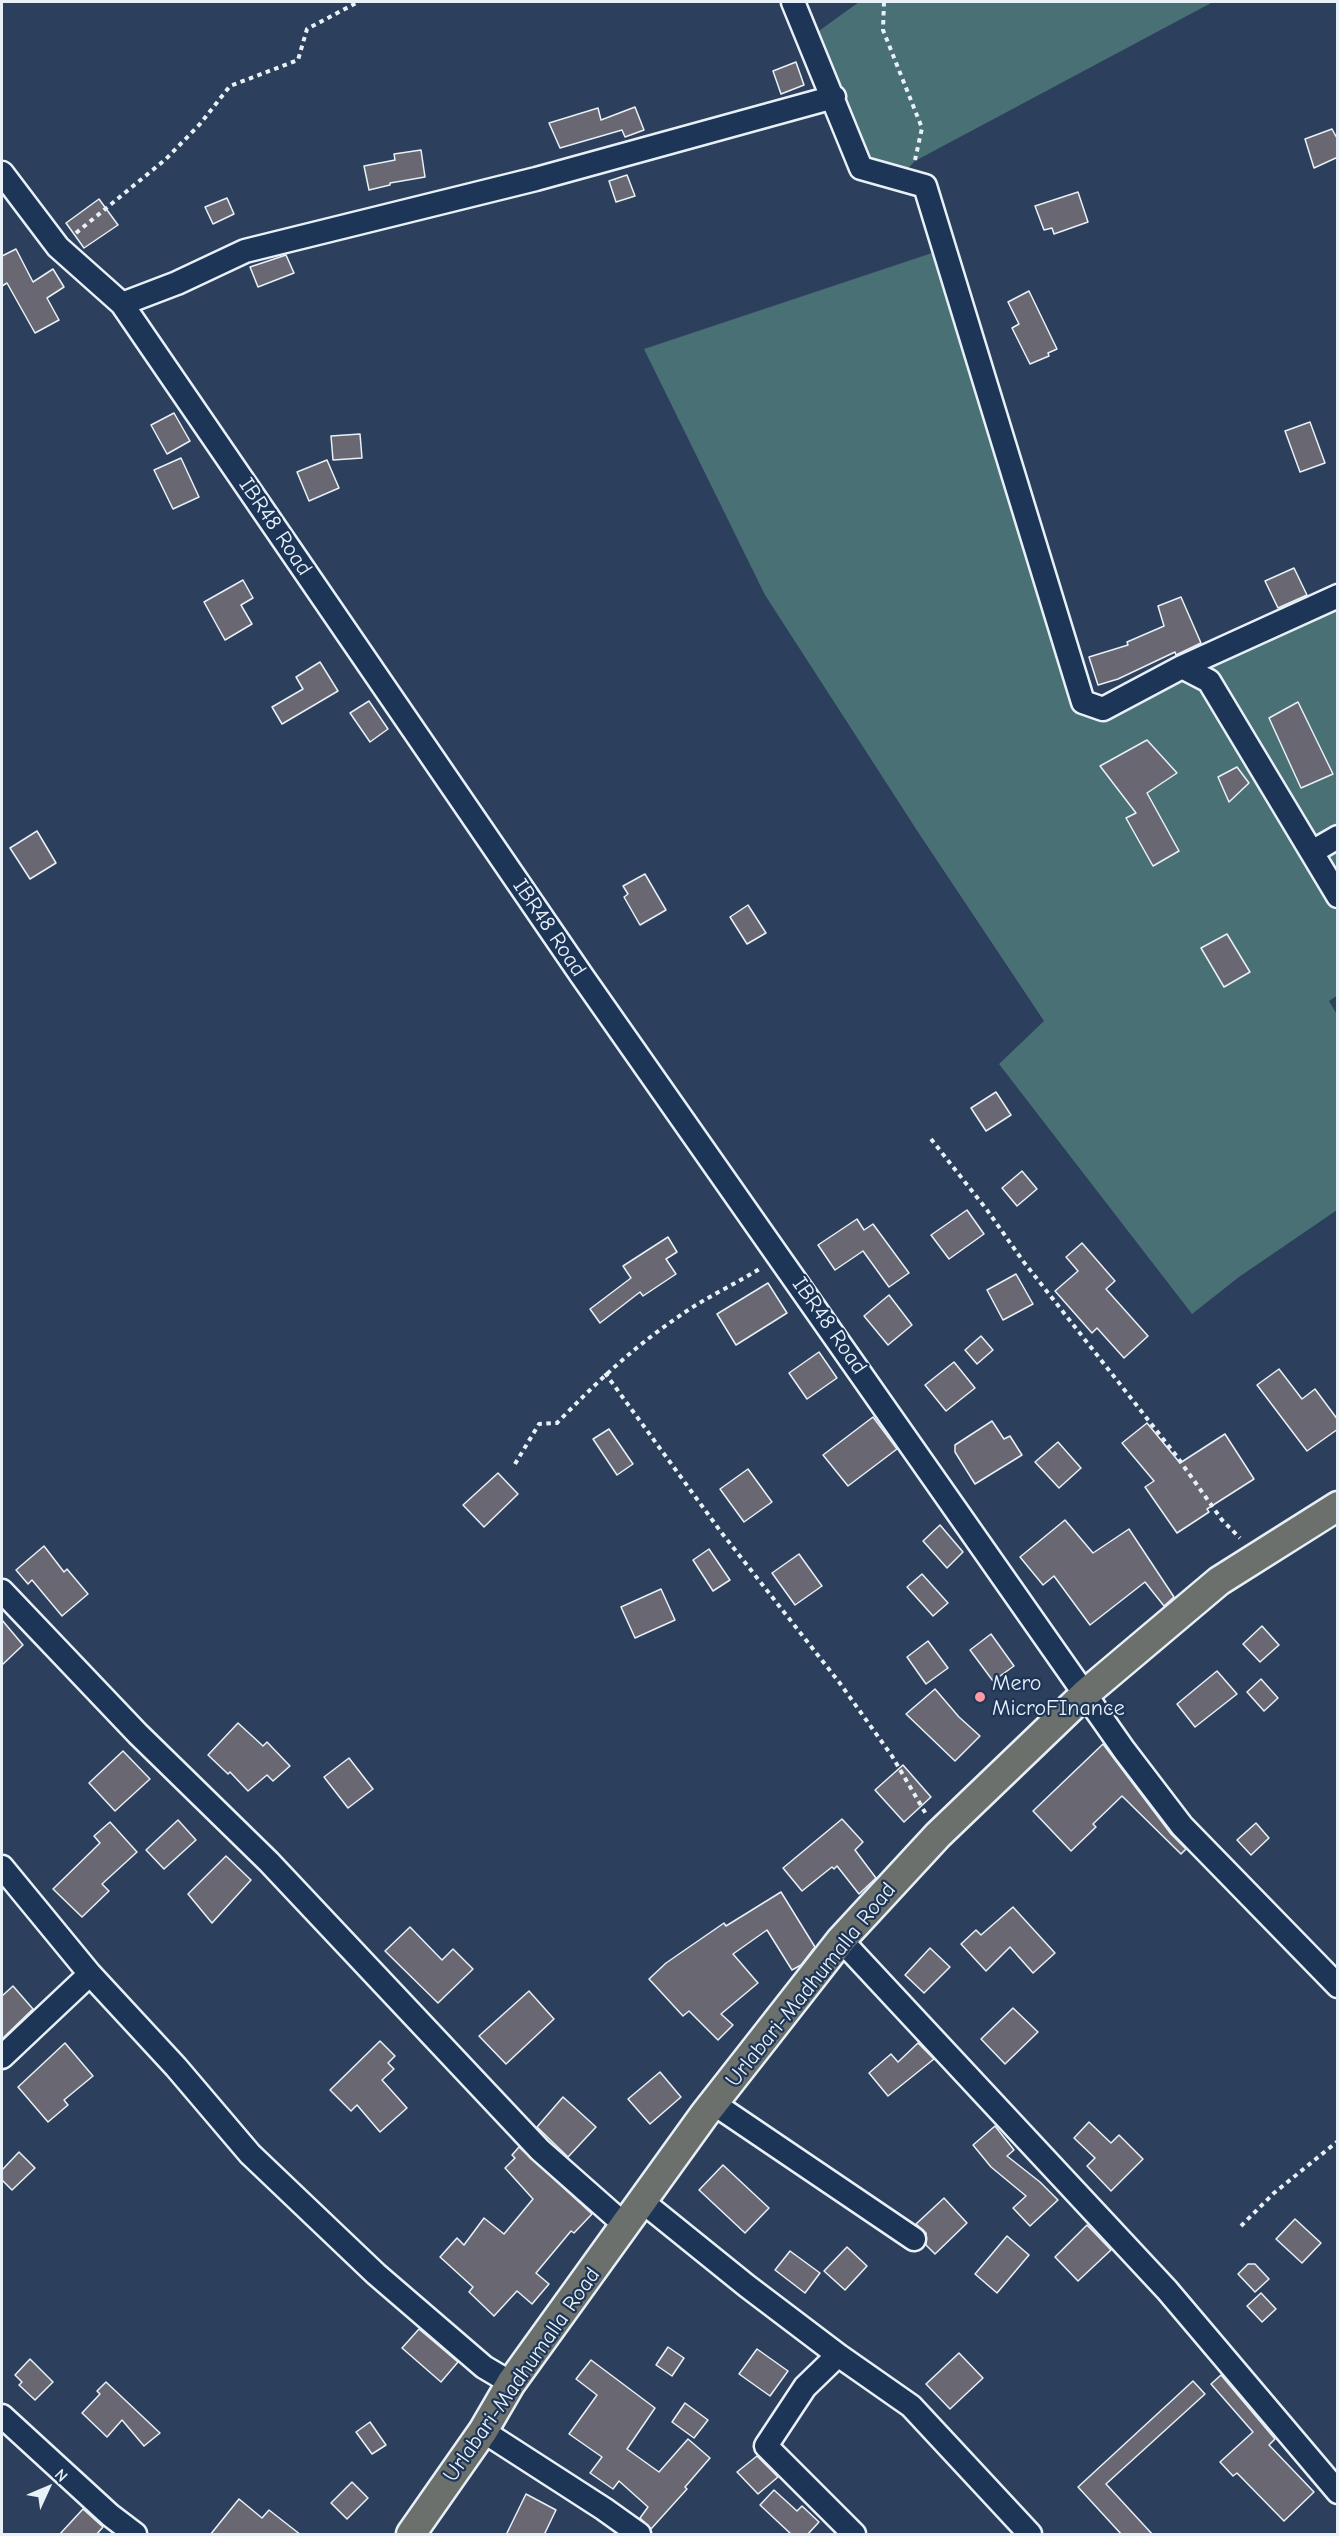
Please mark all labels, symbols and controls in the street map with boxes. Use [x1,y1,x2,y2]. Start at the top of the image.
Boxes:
street label: IBR48 Road [233,473,317,581]
street label: IBR48 Road [507,874,591,982]
street label: IBR48 Road [786,1272,872,1380]
place label: Mero MicroFInance [992,1671,1125,1723]
marker: Mero MicroFInance [973,1690,987,1704]
street label: Urlabari-Madhumalla Road [720,1877,902,2093]
street label: Urlabari-Madhumalla Road [438,2263,606,2487]
north arrow [18,2458,78,2518]
text: N [51,2465,71,2486]

